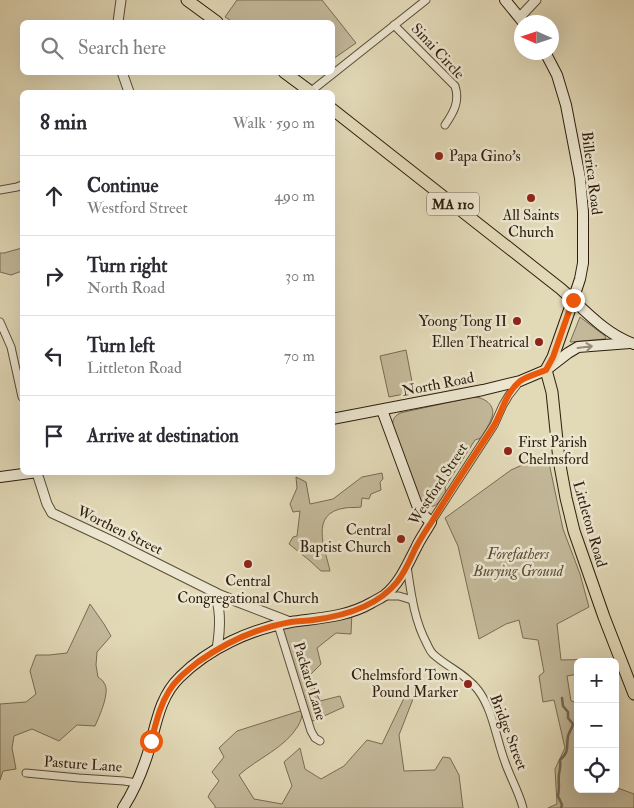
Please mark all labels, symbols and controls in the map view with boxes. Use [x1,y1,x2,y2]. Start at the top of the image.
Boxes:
north arrow [514,15,559,60]
street label: Sinai Circle [407,19,468,83]
search box [20,20,335,75]
icon: search [38,34,66,62]
text: Search here [78,36,166,60]
text: 8 min [40,109,87,136]
text: Walk · 590 m [233,113,315,133]
street label: Billerica Road [577,130,606,216]
place label: Papa Gino's [449,147,521,167]
marker: Papa Gino's [433,150,445,162]
text: Continue [87,174,158,198]
icon: ahead [40,182,68,210]
text: 490 m [274,186,315,206]
road number: MA 110 [427,192,479,215]
marker: All Saints Church [525,192,537,204]
text: Westford Street [87,198,188,218]
place label: All Saints Church [502,206,559,242]
text: Turn right [87,254,167,278]
icon: right [40,262,68,290]
text: 30 m [285,266,315,286]
text: North Road [87,278,165,298]
route end [562,289,585,312]
place label: Yoong Tong II [419,312,507,331]
marker: Yoong Tong II [511,315,523,327]
place label: Ellen Theatrical [432,333,529,352]
text: Turn left [87,334,155,358]
marker: Ellen Theatrical [533,336,545,348]
icon: left [40,342,68,370]
one-way arrow [577,342,593,352]
text: 70 m [284,346,315,366]
text: Littleton Road [87,358,182,378]
street label: North Road [400,368,476,401]
icon: arrive [40,422,68,450]
text: Arrive at destination [87,424,239,448]
place label: First Parish Chelmsford [518,433,589,469]
street label: Westford Street [404,439,472,530]
marker: First Parish Chelmsford [502,445,514,457]
street label: Littleton Road [568,479,611,570]
street label: Worthen Street [73,501,166,559]
place label: Central Baptist Church [299,521,391,558]
marker: Central Baptist Church [395,533,407,545]
park label: Forefathers Burying Ground [472,545,565,581]
marker: Central Congregational Church [242,558,254,570]
place label: Central Congregational Church [177,572,319,608]
street label: Packard Lane [289,640,330,723]
map controls [574,658,619,793]
button: + [574,658,619,703]
place label: Chelmsford Town Pound Marker [351,666,458,702]
marker: Chelmsford Town Pound Marker [462,678,474,690]
street label: Bridge Street [485,692,532,773]
button: − [574,703,619,748]
route start [140,730,163,753]
button: locate [574,748,619,793]
street label: Pasture Lane [43,752,123,777]

